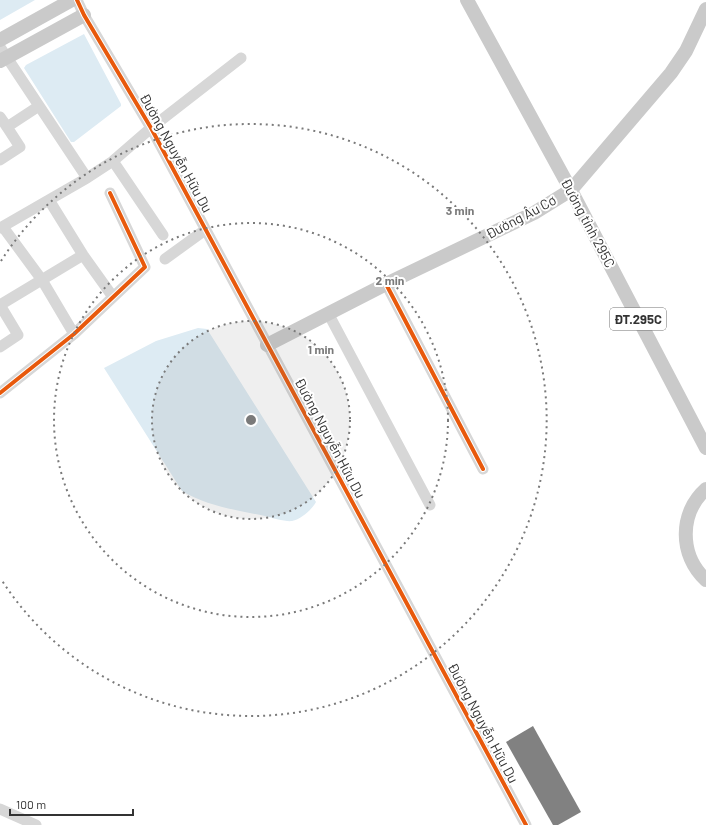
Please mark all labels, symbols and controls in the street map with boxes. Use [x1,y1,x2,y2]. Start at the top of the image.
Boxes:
street label: Đường Nguyễn Hữu Du [137,90,216,215]
street label: Đường tỉnh 295C [558,175,619,270]
street label: Đường Âu Cơ [483,191,559,242]
text: 3 min [446,203,474,217]
text: 2 min [376,273,404,287]
road number: ĐT.295C [610,308,666,330]
text: 1 min [308,342,334,356]
street label: Đường Nguyễn Hữu Du [292,375,369,501]
centre of rings [244,413,258,427]
street label: Đường Nguyễn Hữu Du [445,660,522,786]
scale bar [10,791,133,817]
text: 100 m [16,797,46,811]

